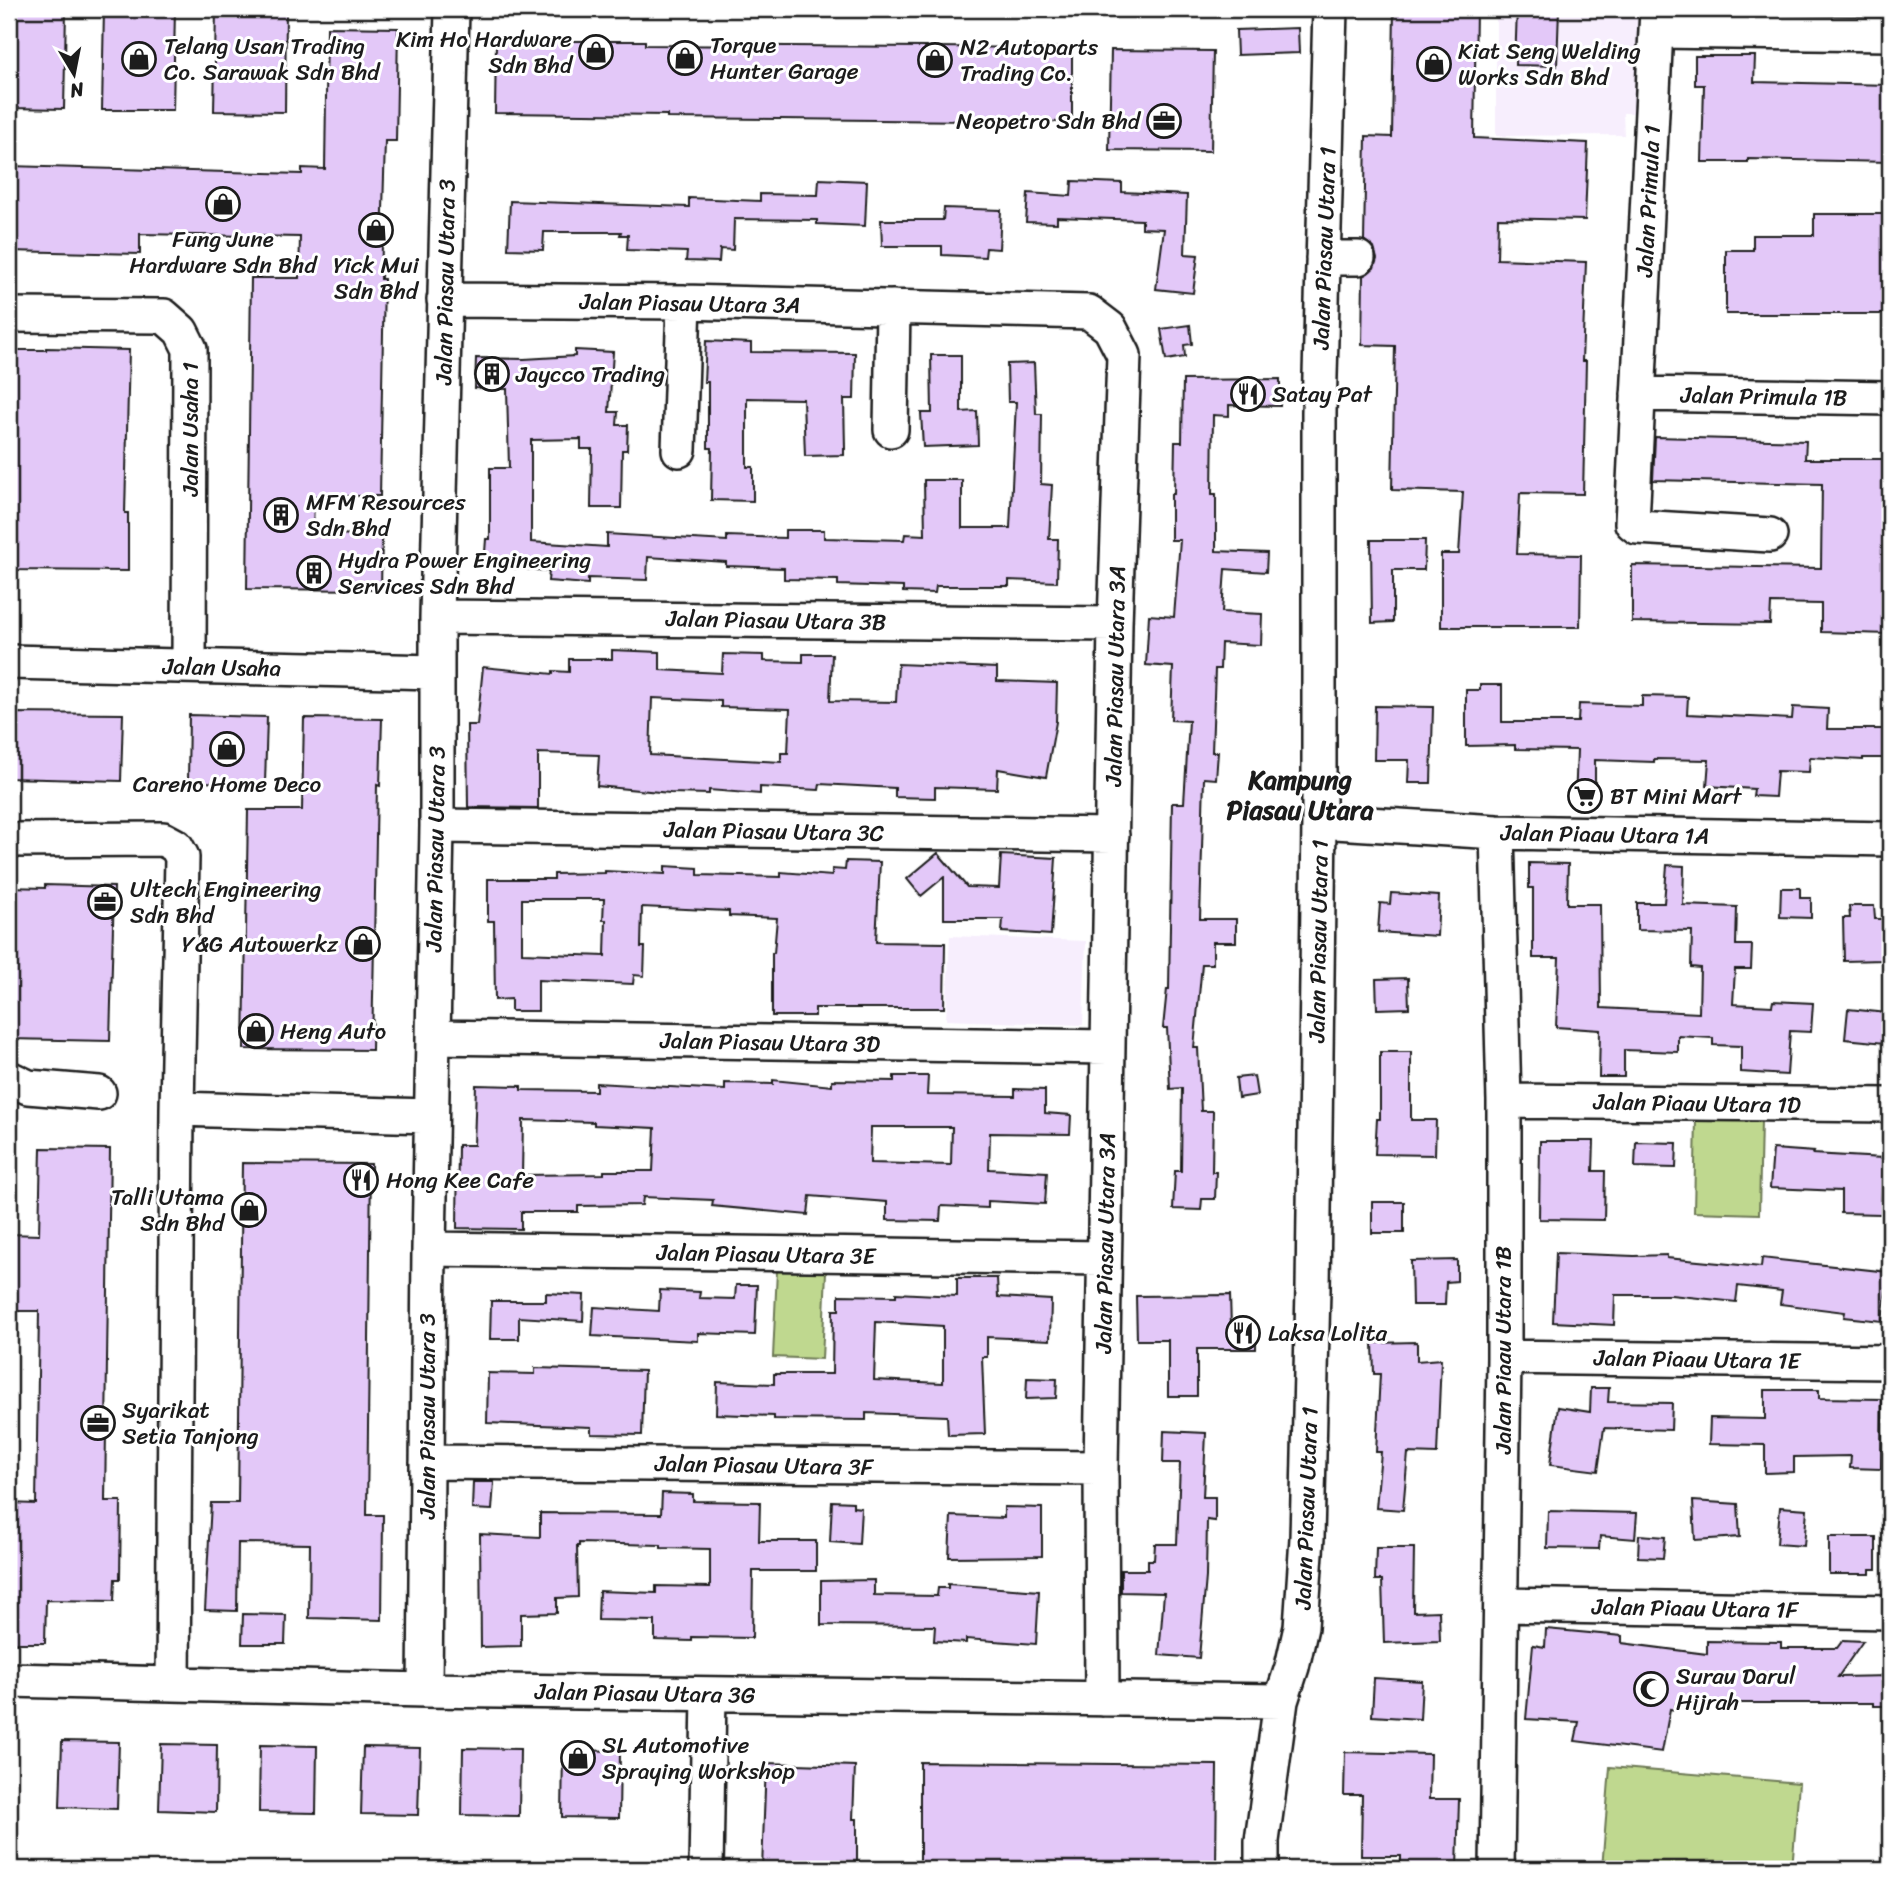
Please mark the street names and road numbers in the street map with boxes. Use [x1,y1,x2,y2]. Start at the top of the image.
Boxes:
street label: Jalan Primula 1 [1624,124,1673,279]
street label: Jalan Piasau Utara 1 [1300,146,1349,351]
street label: Jalan Piasau Utara 3 [423,178,468,386]
street label: Jalan Piasau Utara 3A [578,281,801,326]
street label: Jalan Usaha 1 [170,362,211,497]
street label: Jalan Primula 1B [1679,375,1848,418]
street label: Jalan Piasau Utara 3A [1093,565,1138,788]
street label: Jalan Piasau Utara 3B [664,598,887,643]
street label: Jalan Usaha [161,646,282,689]
street label: Jalan Piasau Utara 3 [413,745,458,953]
street label: Jalan Piasau Utara 3C [663,809,885,854]
street label: Jalan Piaau Utara 1A [1499,812,1710,857]
street label: Jalan Piasau Utara 1 [1296,839,1341,1044]
street label: Jalan Piasau Utara 3D [659,1020,880,1065]
street label: Jalan Piaau Utara 1D [1592,1081,1801,1126]
street label: Jalan Piasau Utara 3A [1083,1132,1128,1355]
street label: Jalan Piasau Utara 3E [655,1232,877,1277]
street label: Jalan Piaau Utara 1B [1483,1246,1524,1455]
street label: Jalan Piasau Utara 3 [407,1313,448,1520]
street label: Jalan Piaau Utara 1E [1592,1337,1802,1382]
street label: Jalan Piasau Utara 1 [1282,1406,1331,1611]
street label: Jalan Piasau Utara 3F [653,1443,875,1488]
street label: Jalan Piaau Utara 1F [1591,1586,1800,1631]
street label: Jalan Piasau Utara 3G [534,1671,756,1716]

